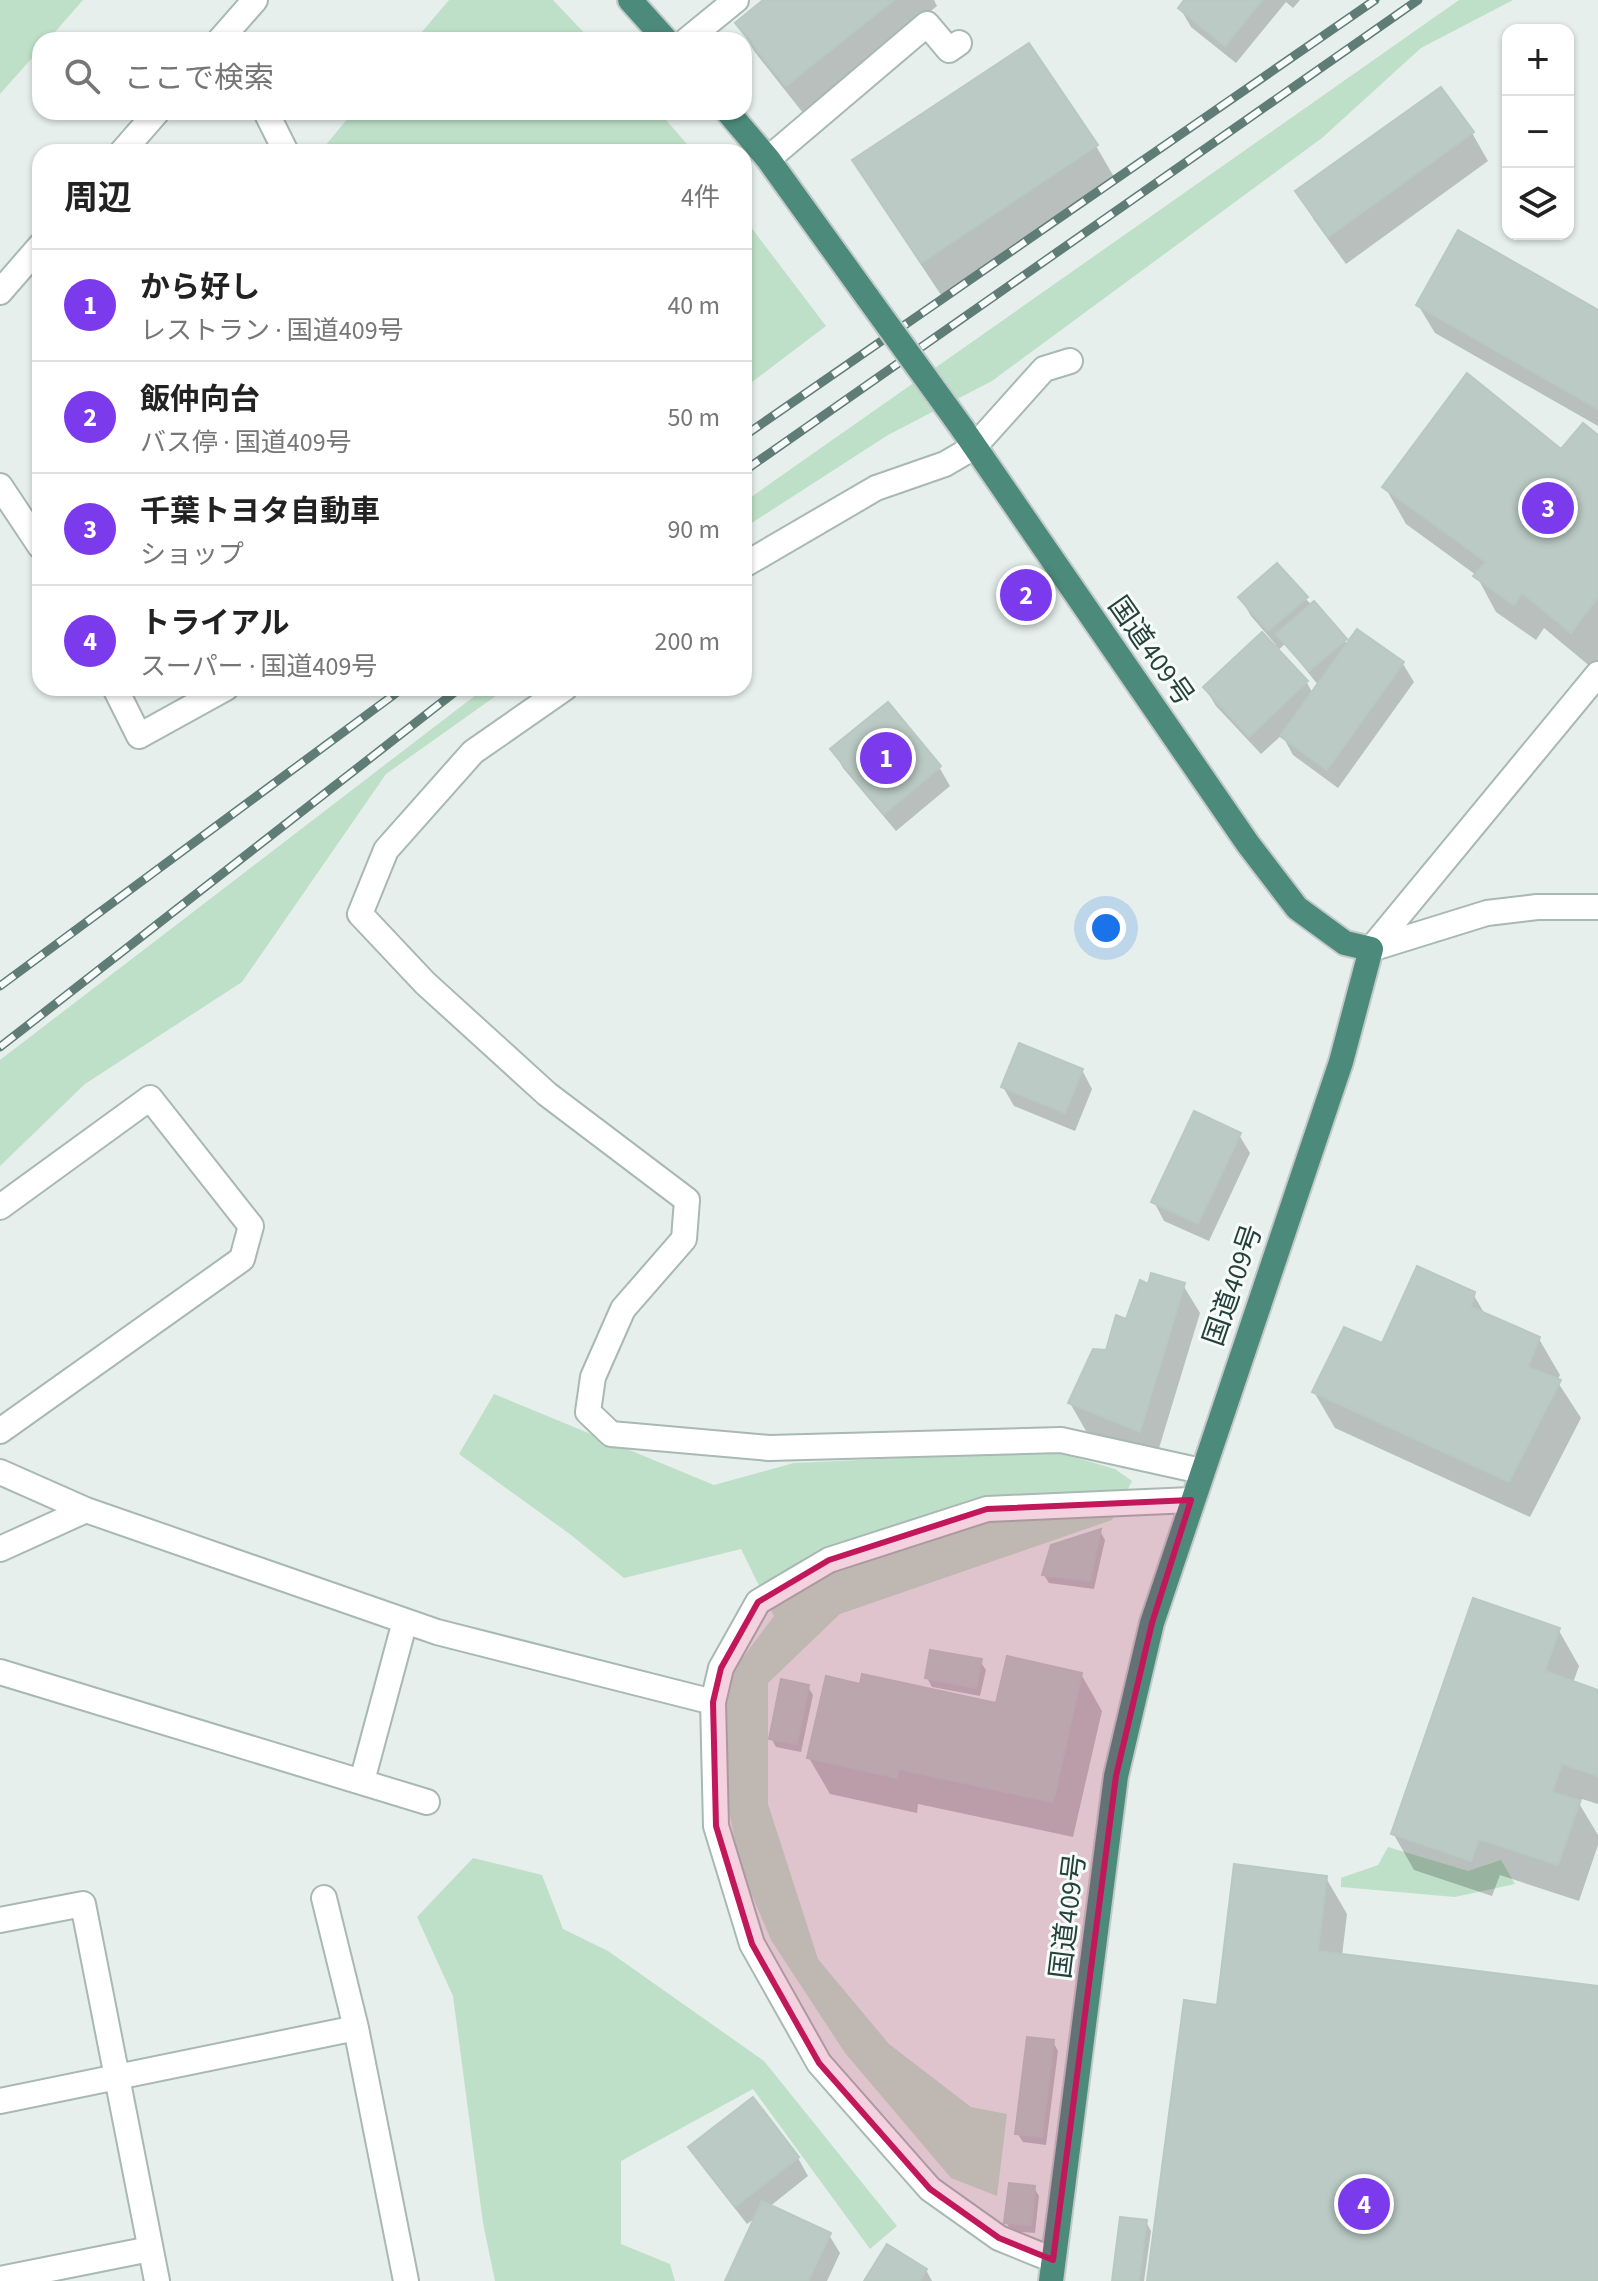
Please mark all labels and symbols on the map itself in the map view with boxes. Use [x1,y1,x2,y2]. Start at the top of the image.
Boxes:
pin: 3 [1522,478,1574,538]
pin: 2 [1000,565,1052,625]
street label: 国道409号 [1099,588,1203,714]
pin: 1 [860,728,912,788]
your location [1086,908,1126,948]
street label: 国道409号 [1194,1219,1272,1351]
street label: 国道409号 [1040,1851,1096,1981]
pin: 4 [1338,2174,1390,2234]

